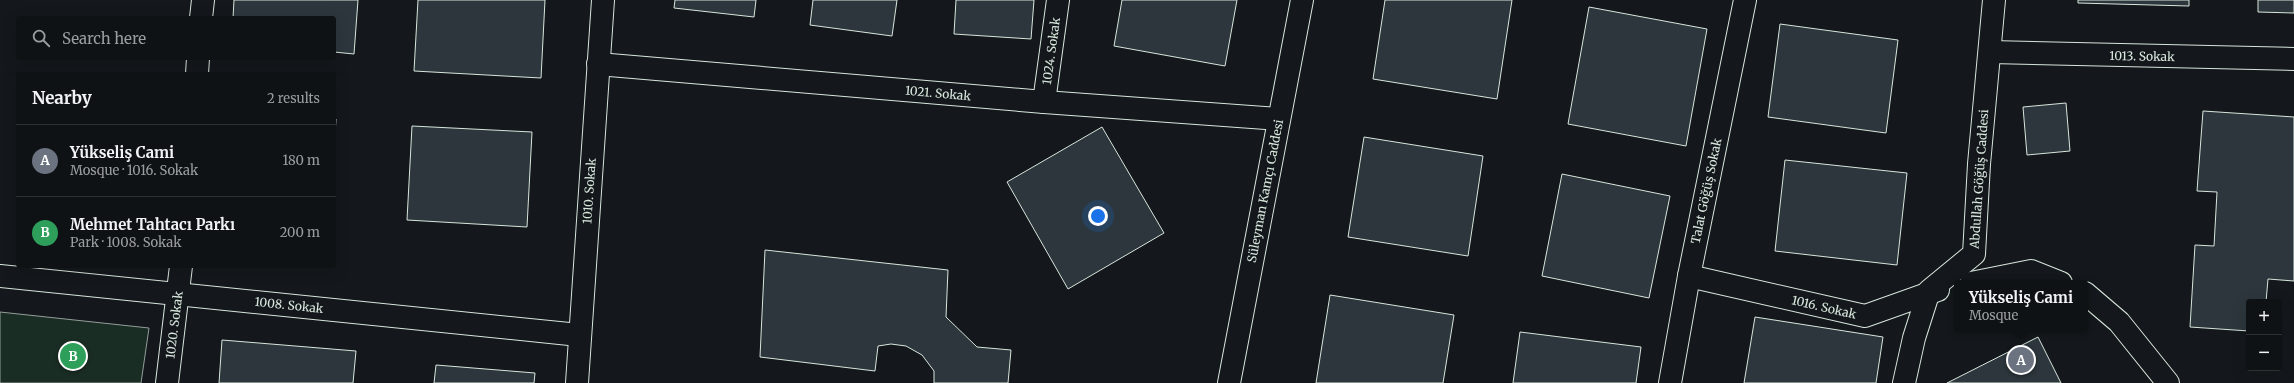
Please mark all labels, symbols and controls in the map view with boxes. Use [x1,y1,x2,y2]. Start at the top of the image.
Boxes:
search box [16,16,336,60]
street label: 1024. Sokak [1039,16,1063,86]
icon: search [30,27,52,49]
text: Search here [62,29,146,48]
street label: 1013. Sokak [2109,48,2175,64]
street label: 1021. Sokak [904,83,972,103]
text: Nearby [32,87,92,109]
text: 2 results [267,90,320,107]
street label: Abdullah Göğüş Caddesi [1967,109,1991,250]
street label: Süleyman Kamçı Caddesi [1244,118,1286,264]
street label: Talat Göğüş Sokak [1687,136,1725,245]
text: Yükseliş Cami [70,143,174,162]
text: A [40,152,50,169]
text: 180 m [282,152,320,169]
street label: 1010. Sokak [579,157,599,224]
text: Mosque · 1016. Sokak [70,162,198,179]
your location [1088,206,1108,226]
text: Mehmet Tahtacı Parkı [70,215,235,234]
text: B [40,224,50,241]
text: 200 m [280,224,320,241]
text: Park · 1008. Sokak [70,234,181,251]
popup [1954,280,2088,332]
text: Yükseliş Cami [1969,288,2073,307]
street label: 1020. Sokak [162,290,186,360]
street label: 1016. Sokak [1790,292,1858,322]
street label: 1008. Sokak [254,294,325,316]
map controls [2246,299,2282,371]
button: + [2246,299,2282,335]
text: Mosque [1969,307,2018,324]
button: − [2246,335,2282,371]
pin: B [60,341,86,371]
pin: A [2008,345,2034,375]

